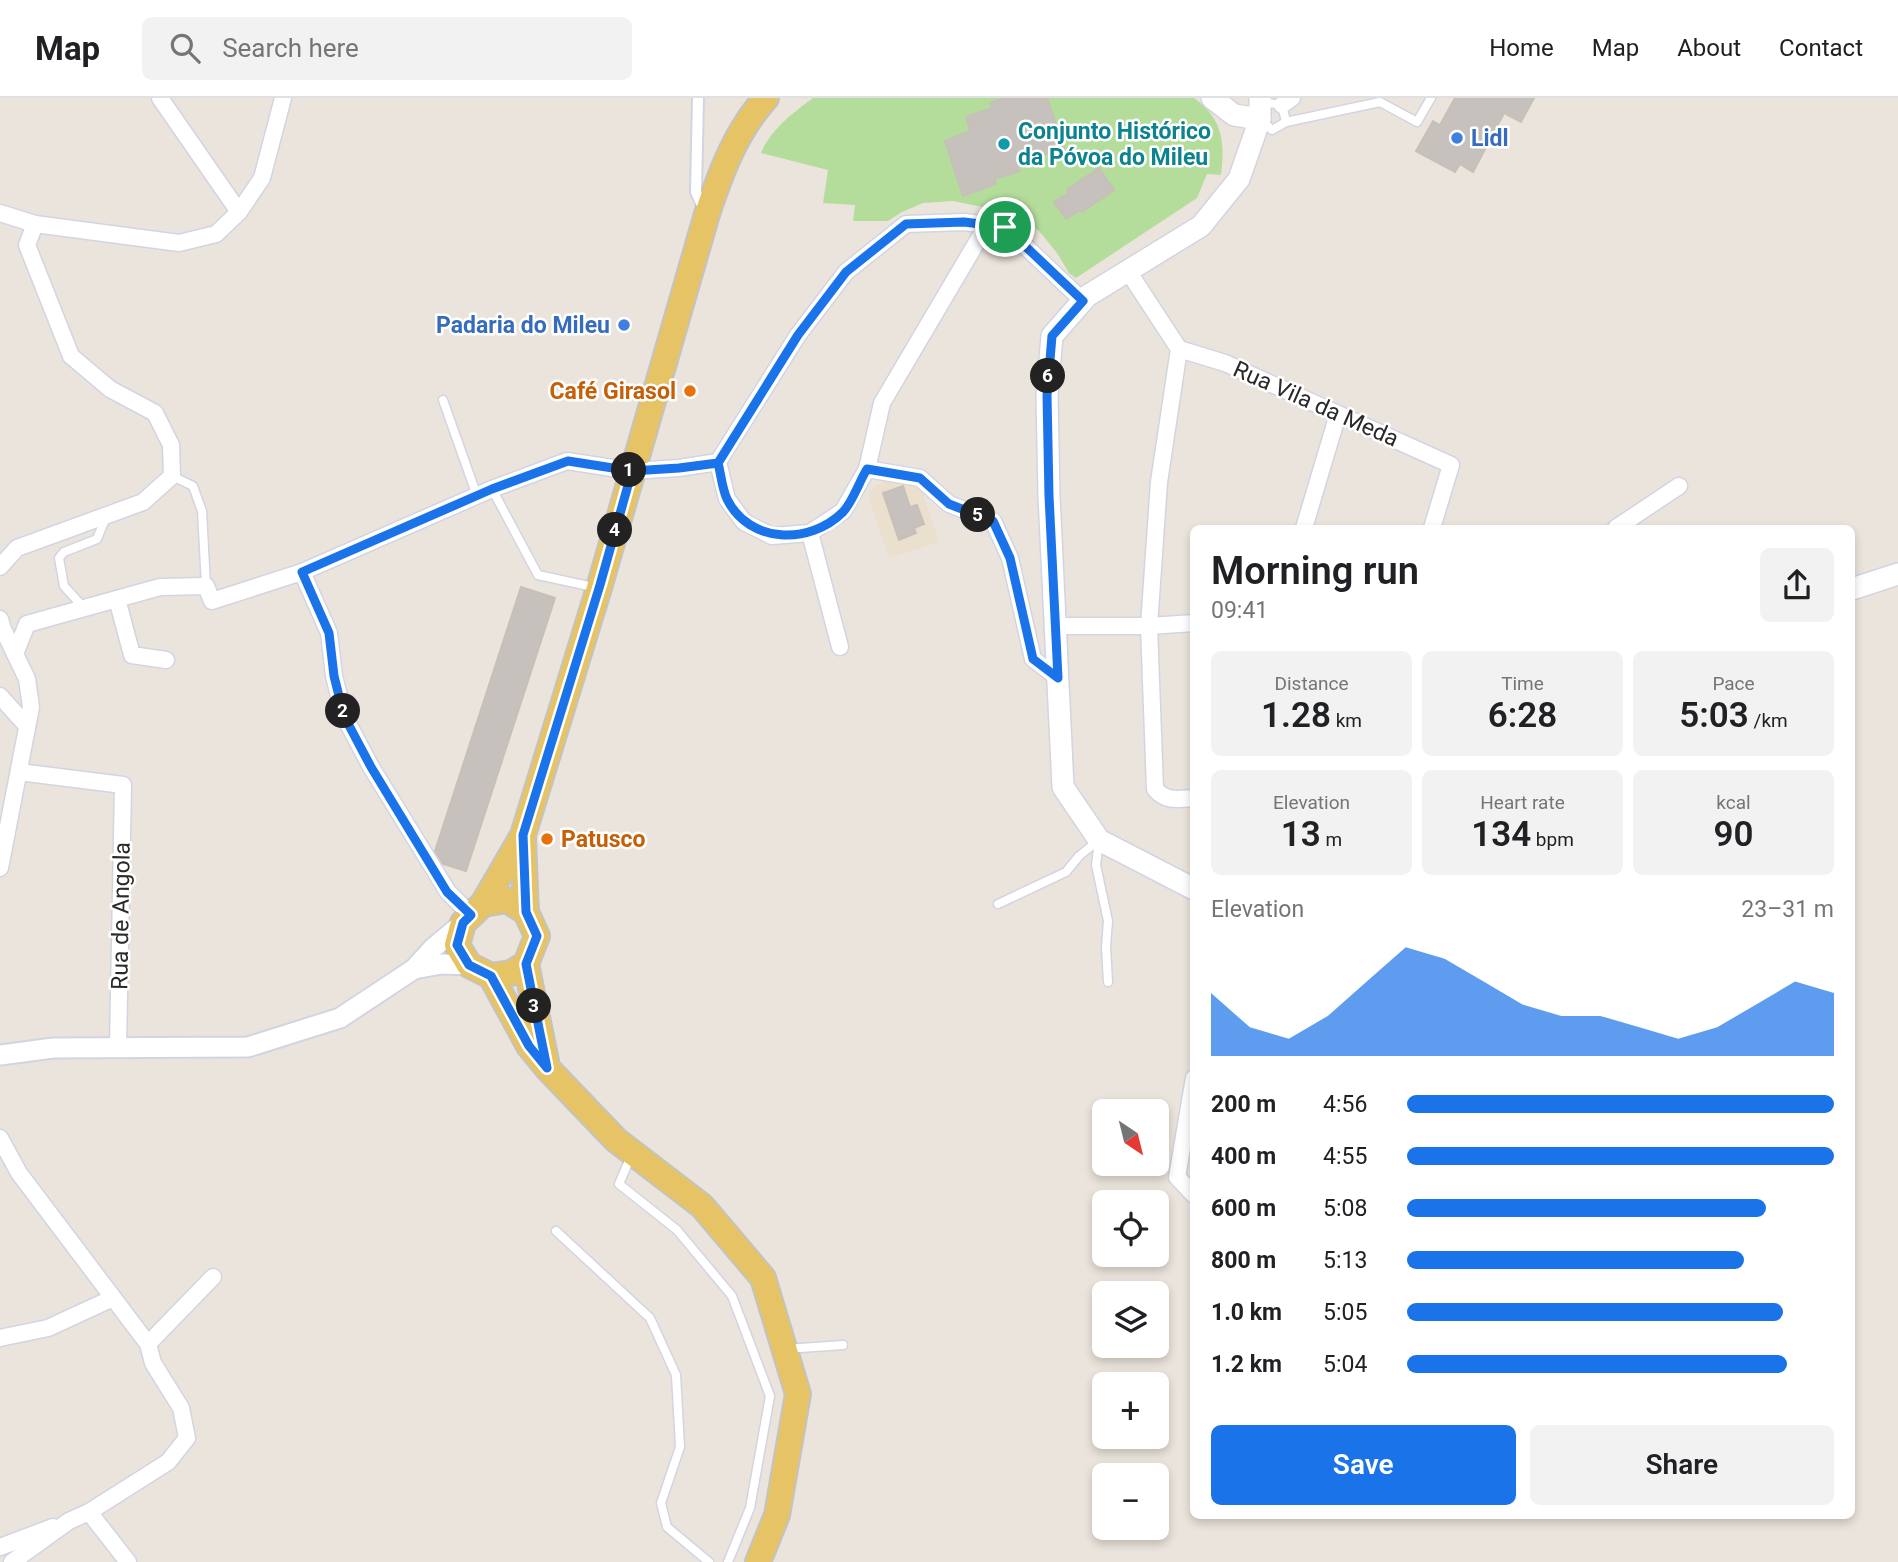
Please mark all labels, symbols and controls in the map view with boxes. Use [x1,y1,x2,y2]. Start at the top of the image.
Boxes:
search box [142,17,632,80]
text: Map [35,29,100,68]
icon: search [166,29,204,67]
text: Search here [222,33,359,63]
text: Home [1489,34,1554,62]
text: Map [1592,34,1639,62]
text: About [1677,34,1741,62]
text: Contact [1779,34,1863,62]
place label: Conjunto Histórico da Póvoa do Mileu [1018,118,1211,171]
place label: Lidl [1471,125,1509,152]
marker: Lidl [1449,130,1465,146]
marker: Conjunto Histórico da Póvoa do Mileu [996,136,1012,152]
pin [975,197,1035,257]
icon: arrive [986,208,1024,246]
place label: Padaria do Mileu [436,312,610,339]
marker: Padaria do Mileu [616,317,632,333]
street label: Rua Vila da Meda [1229,355,1403,453]
pin: 6 [1030,358,1066,394]
text: 6 [1042,364,1053,387]
place label: Café Girasol [550,378,676,405]
marker: Café Girasol [682,383,698,399]
pin: 1 [612,452,646,488]
text: 1 [623,458,634,481]
pin: 5 [960,498,996,532]
text: 5 [972,503,983,526]
pin: 4 [598,512,632,548]
text: 4 [609,518,620,541]
button: share [1760,548,1834,622]
text: Morning run [1211,549,1419,593]
text: 09:41 [1211,597,1268,624]
text: Distance [1275,672,1348,695]
text: Time [1501,672,1544,695]
text: Pace [1712,672,1755,695]
pin: 2 [326,694,360,728]
text: 1.28 [1261,695,1331,736]
text: 6:28 [1488,695,1557,736]
text: 5:03 [1679,695,1749,736]
text: 2 [337,699,348,722]
text: km [1331,709,1362,732]
text: /km [1749,709,1788,732]
text: Elevation [1273,791,1350,814]
text: Heart rate [1480,791,1565,814]
text: kcal [1716,791,1751,814]
text: 13 [1281,814,1321,855]
text: 134 [1471,814,1531,855]
text: 90 [1714,814,1754,855]
place label: Patusco [561,826,645,853]
text: m [1321,828,1342,851]
text: bpm [1531,828,1574,851]
marker: Patusco [539,831,555,847]
street label: Rua de Angola [106,842,136,990]
text: Elevation [1211,896,1304,923]
text: 23–31 m [1741,896,1834,923]
pin: 3 [516,988,552,1024]
text: 3 [528,994,539,1017]
text: 200 m [1211,1091,1276,1118]
text: 4:56 [1323,1091,1367,1118]
north arrow [1092,1099,1169,1176]
map controls [1092,1099,1169,1540]
text: 400 m [1211,1143,1276,1170]
text: 4:55 [1323,1143,1367,1170]
button: locate [1092,1190,1169,1267]
text: 600 m [1211,1195,1276,1222]
text: 5:08 [1323,1195,1367,1222]
text: 800 m [1211,1247,1276,1274]
text: 5:13 [1323,1247,1367,1274]
button: layers [1092,1281,1169,1358]
text: 1.0 km [1211,1299,1282,1326]
text: 5:05 [1323,1299,1367,1326]
text: 1.2 km [1211,1351,1282,1378]
text: 5:04 [1323,1351,1367,1378]
button: + [1092,1372,1169,1449]
button: Save [1211,1425,1516,1505]
button: Share [1530,1425,1834,1505]
button: − [1092,1463,1169,1540]

